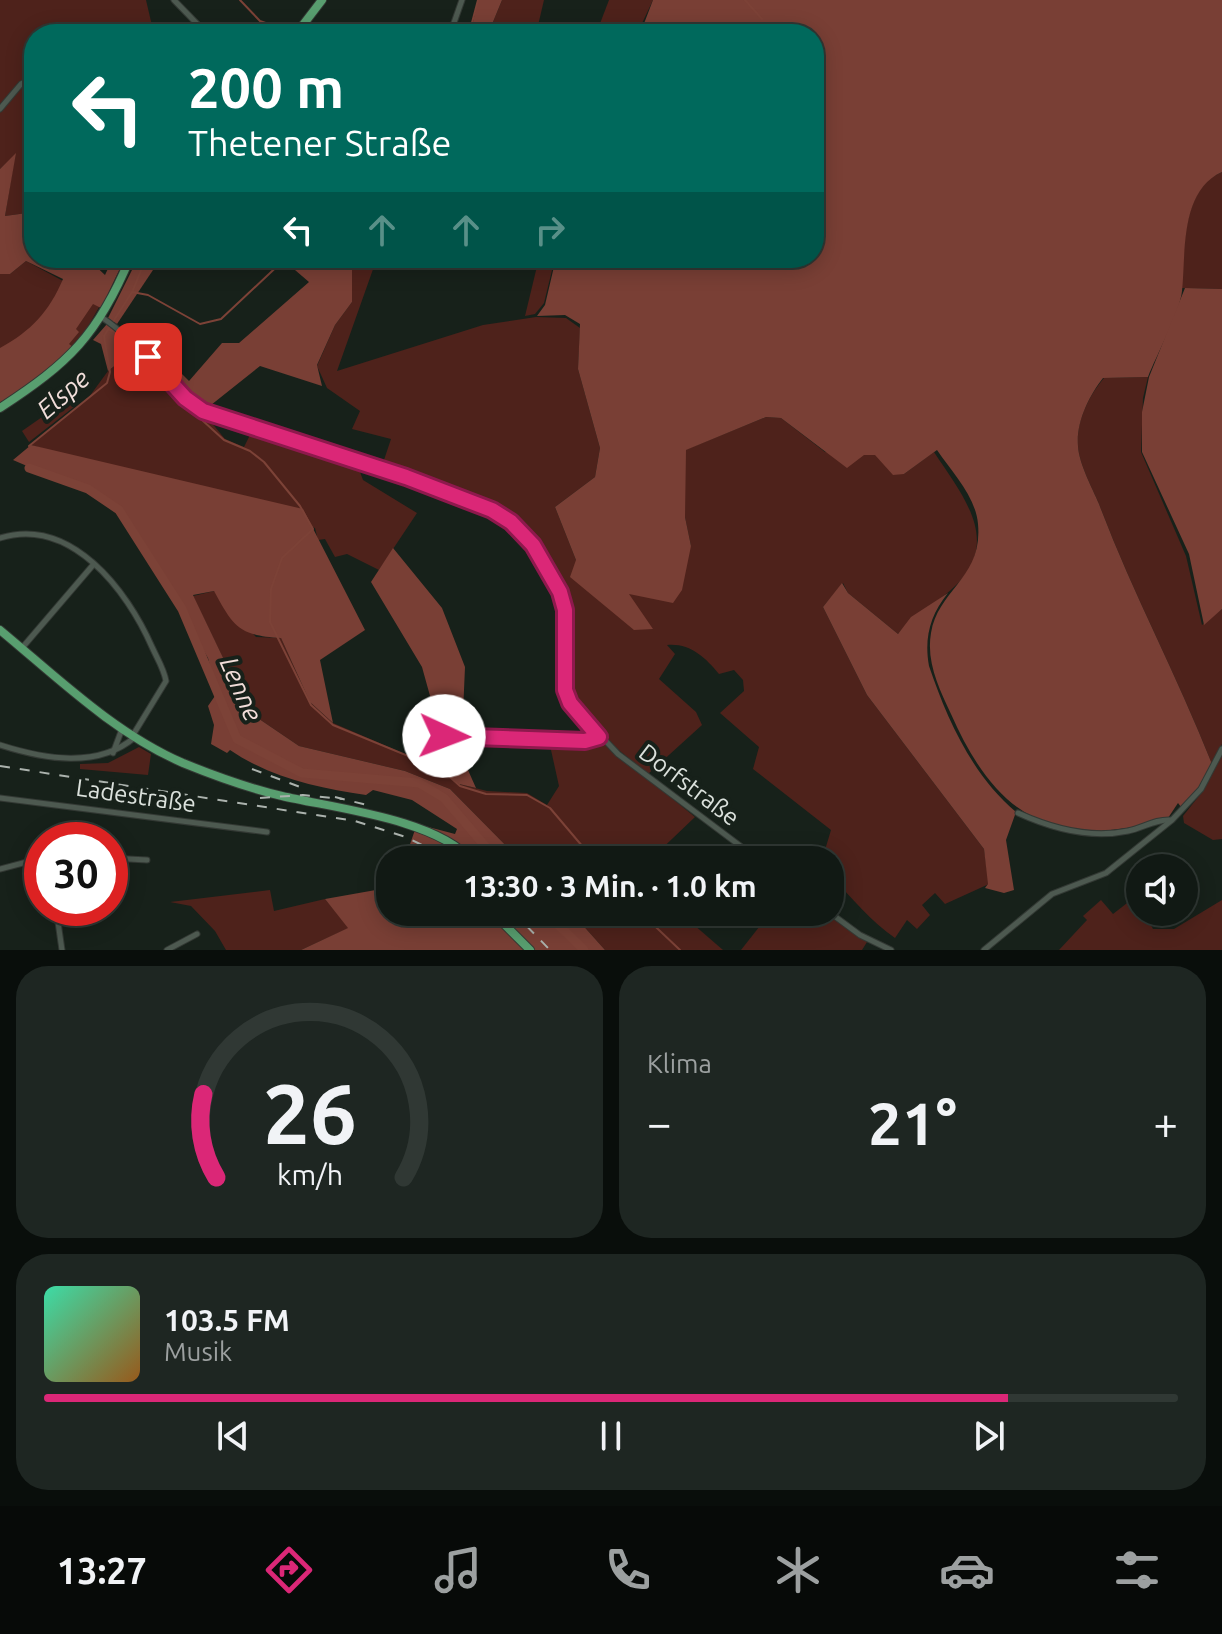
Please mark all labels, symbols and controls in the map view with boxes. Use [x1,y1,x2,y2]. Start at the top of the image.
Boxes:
icon: left [56,56,160,160]
text: 200 m [188,56,344,119]
text: Thetener Straße [188,122,451,163]
icon: left [276,208,320,252]
icon: ahead [360,208,404,252]
icon: ahead [444,208,488,252]
icon: right [528,208,572,252]
pin [114,323,182,391]
icon: arrive [126,335,170,379]
water label: Elspe [31,363,95,424]
water label: Lenne [215,652,268,725]
position arrow [402,694,486,778]
street label: Dorfstraße [634,738,745,831]
street label: Ladestraße [74,774,198,817]
speed limit sign: 30 [24,822,128,926]
map controls [1126,854,1198,926]
button: sound [1126,854,1198,926]
text: 13:30 · 3 Min. · 1.0 km [463,869,757,903]
text: Klima [647,1049,712,1078]
text: 26 [263,1066,356,1160]
text: 21° [868,1089,957,1156]
text: − [647,1098,672,1147]
text: + [1153,1098,1178,1147]
text: km/h [277,1158,343,1190]
text: 103.5 FM [164,1303,290,1337]
text: Musik [164,1337,232,1366]
icon: previous [211,1414,255,1458]
icon: pause [589,1414,633,1458]
icon: next [967,1414,1011,1458]
icon: directions [261,1542,317,1598]
icon: music [430,1542,486,1598]
icon: phone [600,1542,656,1598]
icon: climate [770,1542,826,1598]
icon: car [939,1542,995,1598]
icon: filters [1109,1542,1165,1598]
text: 13:27 [57,1550,147,1591]

